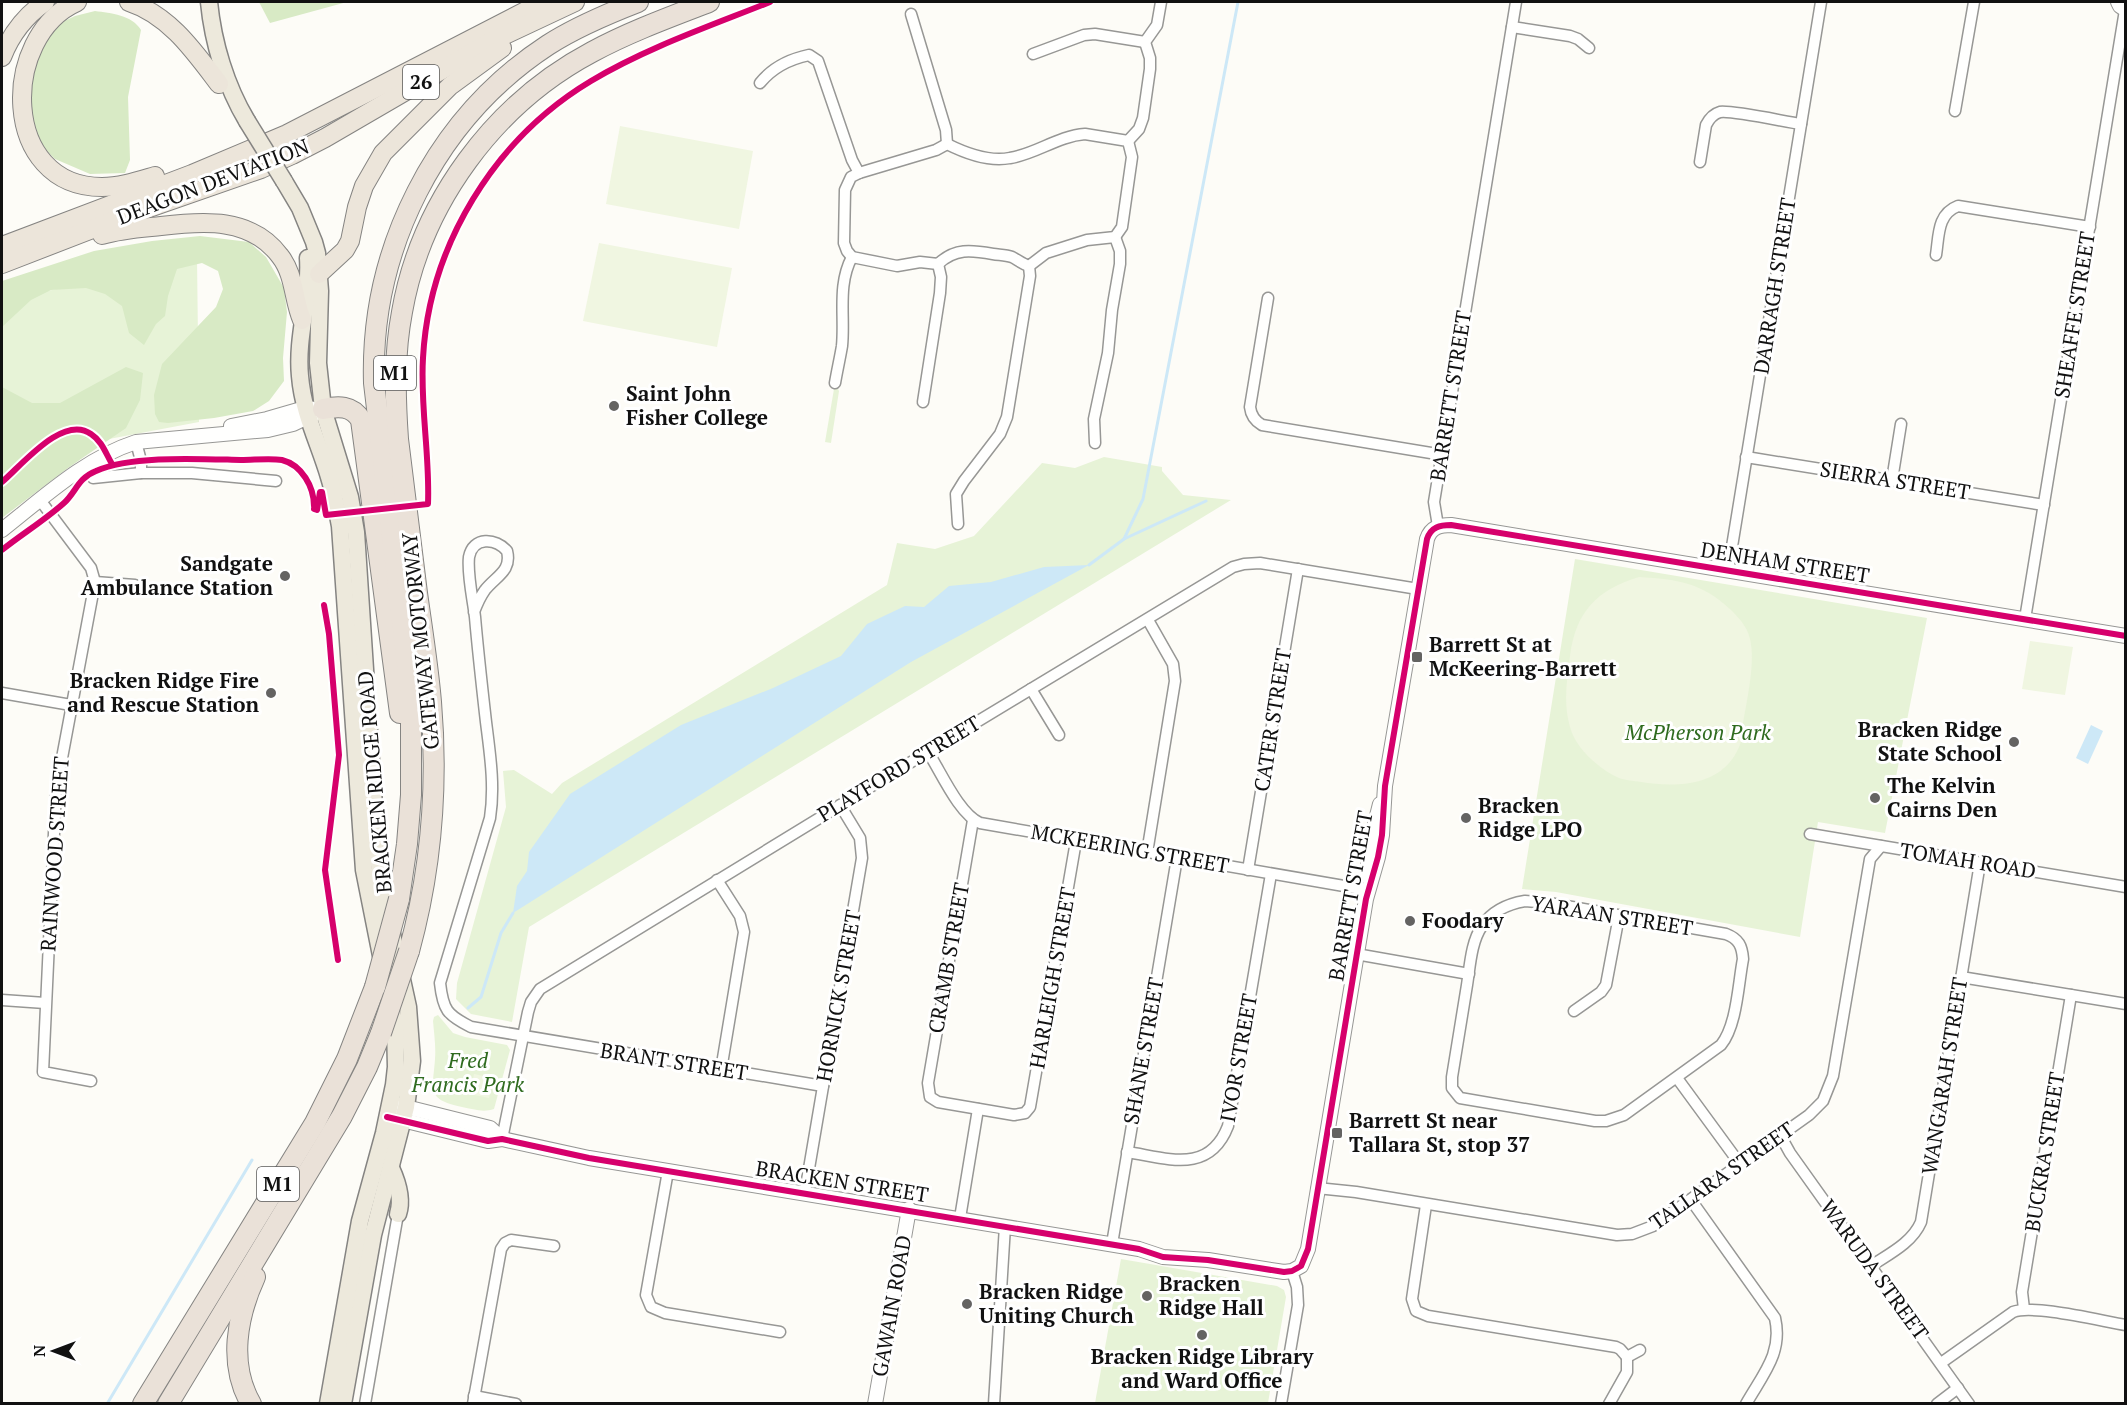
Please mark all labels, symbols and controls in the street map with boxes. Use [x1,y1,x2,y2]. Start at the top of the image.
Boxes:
road number: 26 [403,65,439,99]
street label: DEAGON DEVIATION [113,132,313,231]
street label: DARRAGH STREET [1746,196,1802,376]
street label: SHEAFFE STREET [2047,230,2101,400]
street label: BARRETT STREET [1423,309,1477,483]
road number: M1 [374,356,416,390]
place label: Saint John Fisher College [626,379,768,431]
marker: Saint John Fisher College [607,399,621,413]
street label: SIERRA STREET [1818,454,1972,506]
street label: GATEWAY MOTORWAY [395,531,445,751]
street label: DENHAM STREET [1699,535,1872,589]
place label: Sandgate Ambulance Station [81,549,273,601]
marker: Sandgate Ambulance Station [278,569,292,583]
place label: Barrett St at McKeering-Barrett [1429,630,1617,682]
street label: CATER STREET [1247,646,1297,793]
marker: Barrett St at McKeering-Barrett [1410,650,1424,664]
place label: Bracken Ridge Fire and Rescue Station [67,666,259,718]
street label: BRACKEN RIDGE ROAD [350,670,398,894]
marker: Bracken Ridge Fire and Rescue Station [264,686,278,700]
street label: PLAYFORD STREET [812,708,985,828]
place label: Bracken Ridge State School [1858,715,2002,767]
park label: McPherson Park [1624,718,1772,746]
marker: Bracken Ridge State School [2007,735,2021,749]
street label: RAINWOOD STREET [33,755,75,952]
place label: The Kelvin Cairns Den [1887,771,1998,823]
place label: Bracken Ridge LPO [1478,791,1582,843]
marker: The Kelvin Cairns Den [1868,791,1882,805]
street label: BARRETT STREET [1321,808,1379,983]
marker: Bracken Ridge LPO [1459,811,1473,825]
street label: MCKEERING STREET [1029,817,1231,879]
street label: TOMAH ROAD [1898,835,2038,885]
street label: CRAMB STREET [921,880,975,1035]
street label: HARLEIGH STREET [1022,885,1082,1071]
street label: YARAAN STREET [1529,888,1695,942]
place label: Foodary [1422,906,1505,934]
street label: HORNICK STREET [809,908,867,1084]
marker: Foodary [1403,914,1417,928]
street label: SHANE STREET [1116,975,1170,1126]
street label: WANGARAH STREET [1915,975,1973,1177]
street label: IVOR STREET [1213,991,1263,1124]
street label: BRANT STREET [598,1036,750,1087]
park label: Fred Francis Park [411,1046,525,1098]
street label: BUCKRA STREET [2018,1070,2070,1234]
place label: Barrett St near Tallara St, stop 37 [1349,1106,1530,1158]
street label: TALLARA STREET [1644,1115,1799,1236]
marker: Barrett St near Tallara St, stop 37 [1330,1126,1344,1140]
street label: BRACKEN STREET [754,1154,930,1208]
road number: M1 [257,1167,299,1201]
street label: WARUDA STREET [1814,1193,1935,1345]
street label: GAWAIN ROAD [865,1233,917,1379]
place label: Bracken Ridge Hall [1159,1269,1264,1321]
place label: Bracken Ridge Uniting Church [979,1277,1134,1329]
marker: Bracken Ridge Hall [1140,1289,1154,1303]
marker: Bracken Ridge Uniting Church [960,1297,974,1311]
north arrow [24,1321,84,1381]
marker: Bracken Ridge Library and Ward Office [1195,1328,1209,1342]
place label: Bracken Ridge Library and Ward Office [1091,1342,1314,1394]
text: N [28,1345,50,1357]

